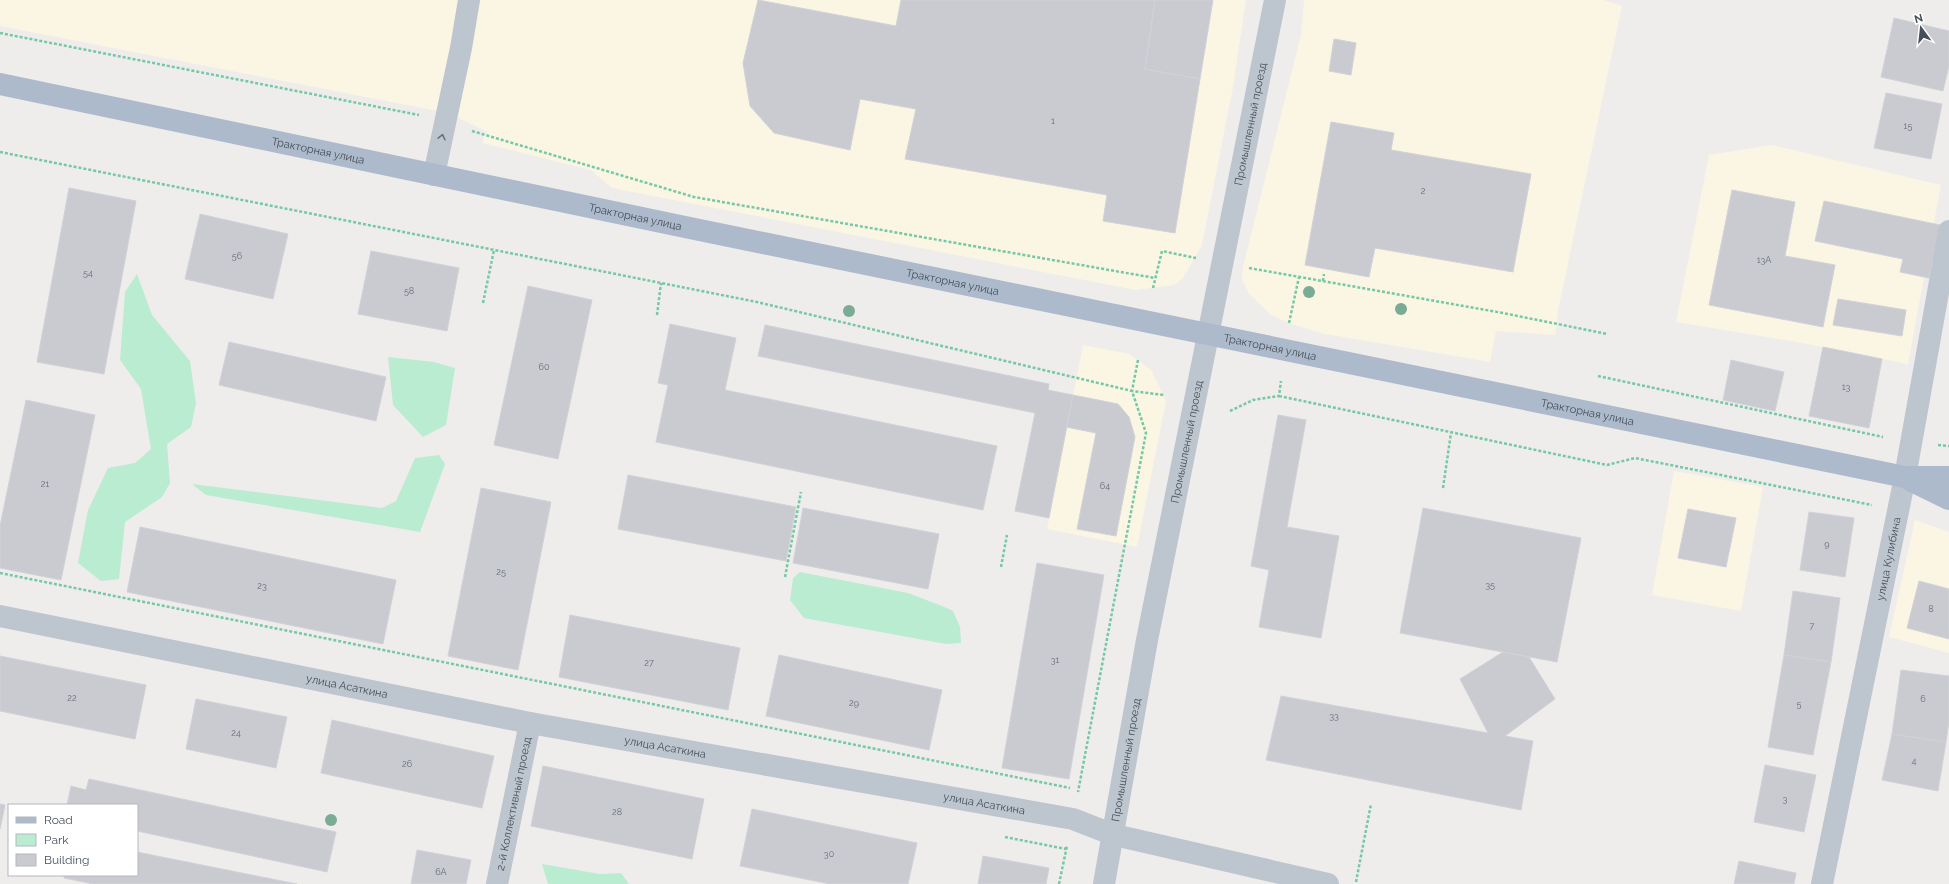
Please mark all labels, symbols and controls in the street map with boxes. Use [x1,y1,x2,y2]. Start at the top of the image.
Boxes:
north arrow [1901,8,1941,48]
text: N [1913,11,1924,26]
street label: Промышленный проезд [1232,61,1269,187]
house number: 1 [1051,116,1055,126]
house number: 15 [1904,121,1912,131]
street label: Тракторная улица [270,134,366,166]
one-way arrow [438,134,446,140]
house number: 2 [1421,186,1426,196]
street label: Тракторная улица [588,201,683,233]
house number: 56 [232,251,243,261]
house number: 13А [1757,255,1771,265]
street label: Тракторная улица [905,266,1000,298]
house number: 54 [83,268,93,278]
house number: 58 [404,286,414,296]
street label: Тракторная улица [1222,331,1318,363]
house number: 60 [539,362,550,372]
street label: Промышленный проезд [1168,378,1205,504]
house number: 13 [1842,382,1851,392]
street label: Тракторная улица [1540,396,1635,428]
house number: 21 [41,479,49,489]
house number: 64 [1100,481,1110,491]
street label: улица Кулибина [1873,516,1903,602]
house number: 9 [1824,539,1830,549]
house number: 25 [496,567,506,577]
house number: 35 [1485,580,1495,590]
house number: 23 [257,581,267,591]
house number: 8 [1928,604,1934,614]
house number: 7 [1810,621,1815,631]
house number: 31 [1051,655,1059,665]
house number: 27 [644,658,654,668]
street label: улица Асаткина [305,671,389,701]
house number: 22 [67,693,77,703]
house number: 6 [1920,694,1926,704]
street label: Промышленный проезд [1109,697,1143,823]
house number: 29 [849,698,859,708]
house number: 5 [1797,699,1802,709]
house number: 33 [1329,711,1339,721]
house number: 24 [231,728,241,738]
street label: улица Асаткина [623,733,707,761]
street label: 2-й Коллективный проезд [493,735,534,872]
house number: 4 [1912,756,1917,766]
house number: 26 [402,759,413,769]
street label: улица Асаткина [942,790,1026,817]
house number: 3 [1783,794,1788,804]
legend [8,804,138,876]
house number: 28 [612,807,622,817]
text: Road [44,813,73,827]
text: Park [44,833,69,847]
house number: 30 [824,849,835,859]
text: Building [44,853,90,867]
house number: 6А [435,867,447,877]

